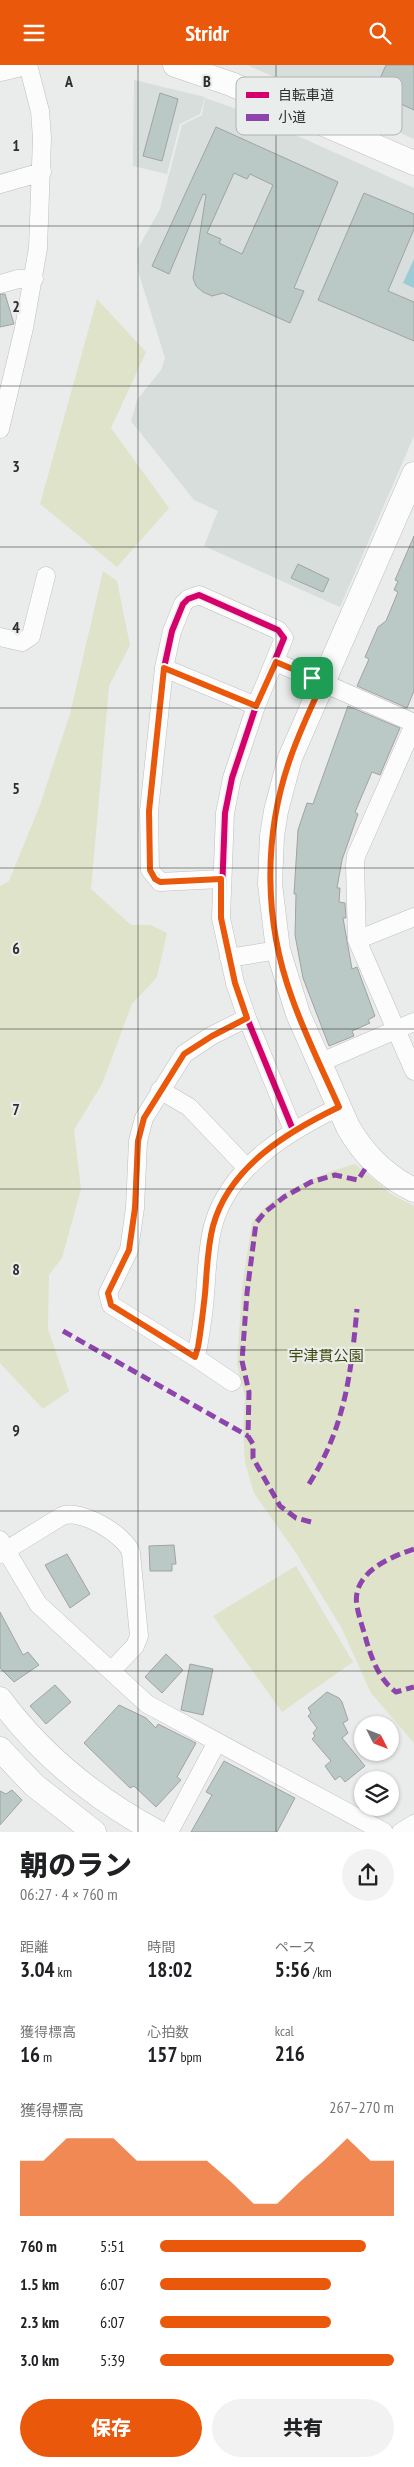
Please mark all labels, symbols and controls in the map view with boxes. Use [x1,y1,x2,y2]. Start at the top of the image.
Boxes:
icon: menu [20,19,48,47]
text: Stridr [185,19,229,47]
icon: search [366,19,394,47]
text: A [64,71,74,91]
text: B [203,71,211,91]
legend [236,77,402,135]
text: 自転車道 [278,86,334,104]
text: 小道 [278,108,306,126]
text: 1 [12,135,20,155]
text: 2 [12,296,20,316]
text: 3 [12,456,20,476]
text: 4 [12,617,20,637]
pin [291,657,333,699]
icon: arrive [298,664,326,692]
text: 5 [12,778,20,798]
text: 6 [12,938,20,958]
text: 7 [12,1099,20,1119]
text: 8 [12,1259,20,1279]
park label: 宇津貫公園 [288,1346,364,1365]
text: 9 [12,1420,20,1440]
north arrow [354,1716,399,1761]
map controls [354,1716,399,1816]
button: layers [354,1771,399,1816]
text: 朝のラン [20,1846,132,1883]
button: share [342,1849,394,1901]
text: 06:27 · 4 × 760 m [20,1884,118,1904]
text: 距離 [20,1938,48,1956]
text: 時間 [147,1938,175,1956]
text: ペース [275,1938,316,1956]
text: 3.04 [20,1956,55,1983]
text: 18:02 [147,1956,193,1983]
text: 5:56 [275,1956,310,1983]
text: km [55,1963,72,1981]
text: /km [310,1963,332,1981]
text: kcal [275,2022,294,2040]
text: 獲得標高 [20,2023,76,2041]
text: 心拍数 [147,2023,189,2041]
text: 216 [275,2040,305,2067]
text: 16 [20,2041,40,2068]
text: 157 [147,2041,177,2068]
text: m [40,2048,52,2066]
text: bpm [177,2048,202,2066]
text: 267–270 m [329,2097,394,2117]
text: 獲得標高 [20,2100,84,2120]
text: 760 m [20,2236,57,2256]
text: 5:51 [100,2236,125,2256]
text: 1.5 km [20,2274,59,2294]
text: 6:07 [100,2274,125,2294]
text: 2.3 km [20,2312,59,2332]
text: 6:07 [100,2312,125,2332]
text: 3.0 km [20,2350,59,2370]
text: 5:39 [100,2350,125,2370]
button: 保存 [20,2399,202,2457]
button: 共有 [212,2399,394,2457]

